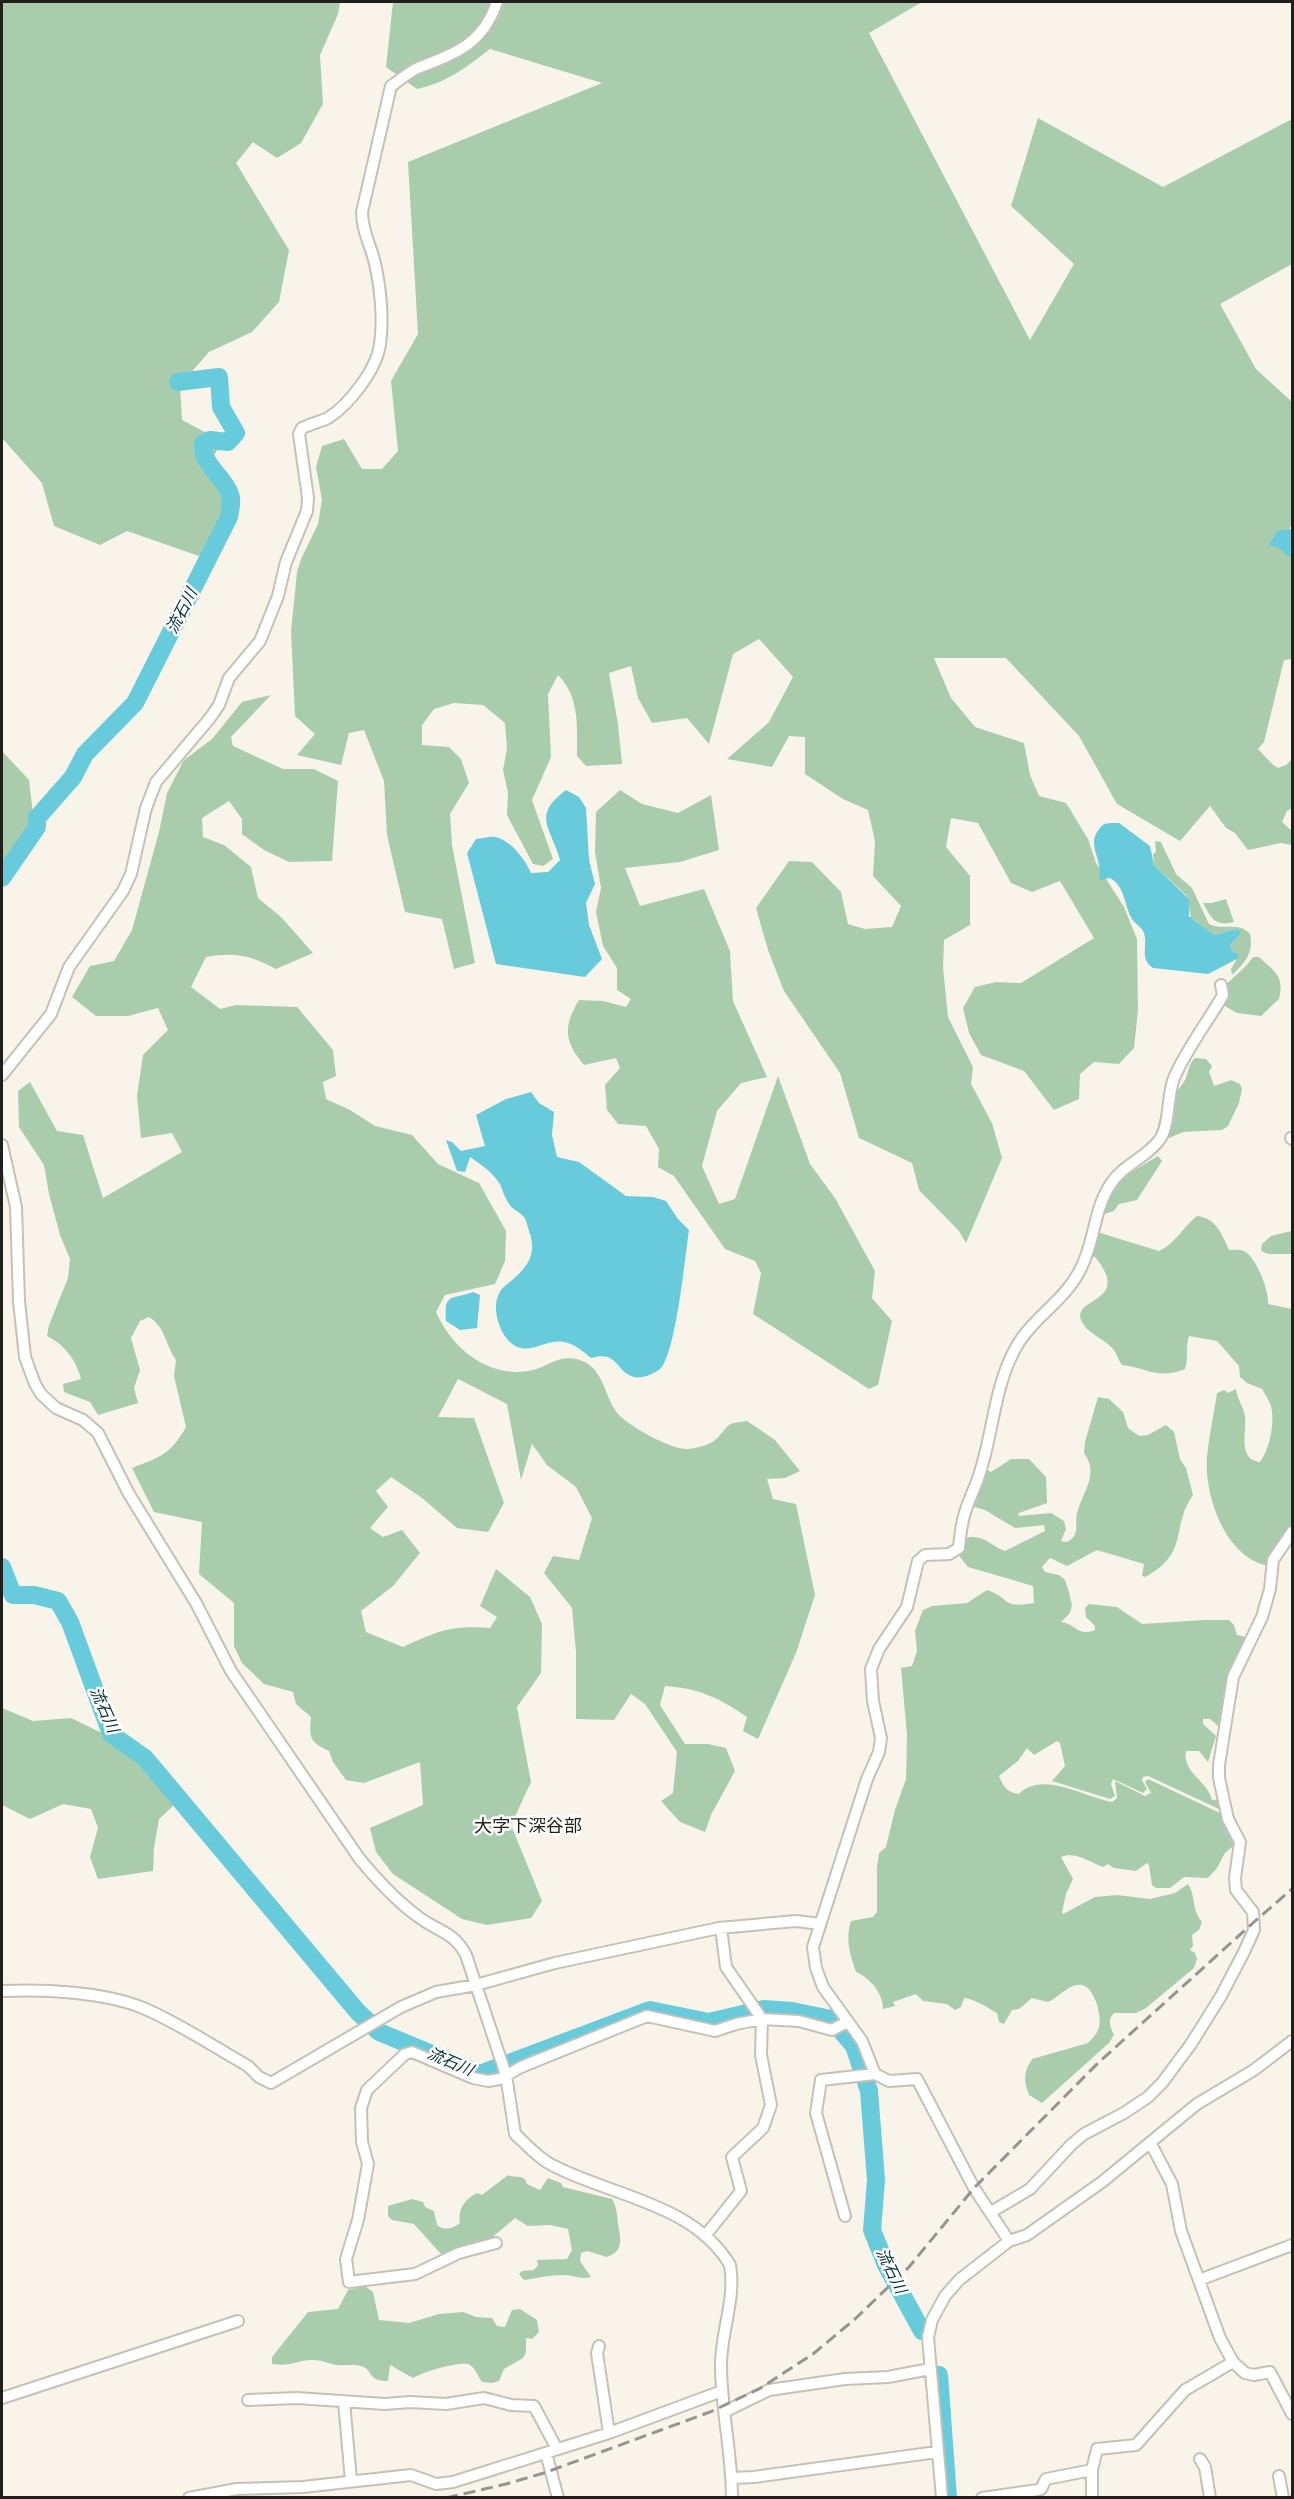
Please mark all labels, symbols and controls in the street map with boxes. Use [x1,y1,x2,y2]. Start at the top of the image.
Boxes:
water label: 流石川 [161,583,204,637]
water label: 流石川 [84,1684,125,1738]
district label: 大字下深谷部 [474,1814,582,1839]
water label: 流石川 [424,2042,478,2082]
water label: 流石川 [871,2245,912,2299]

